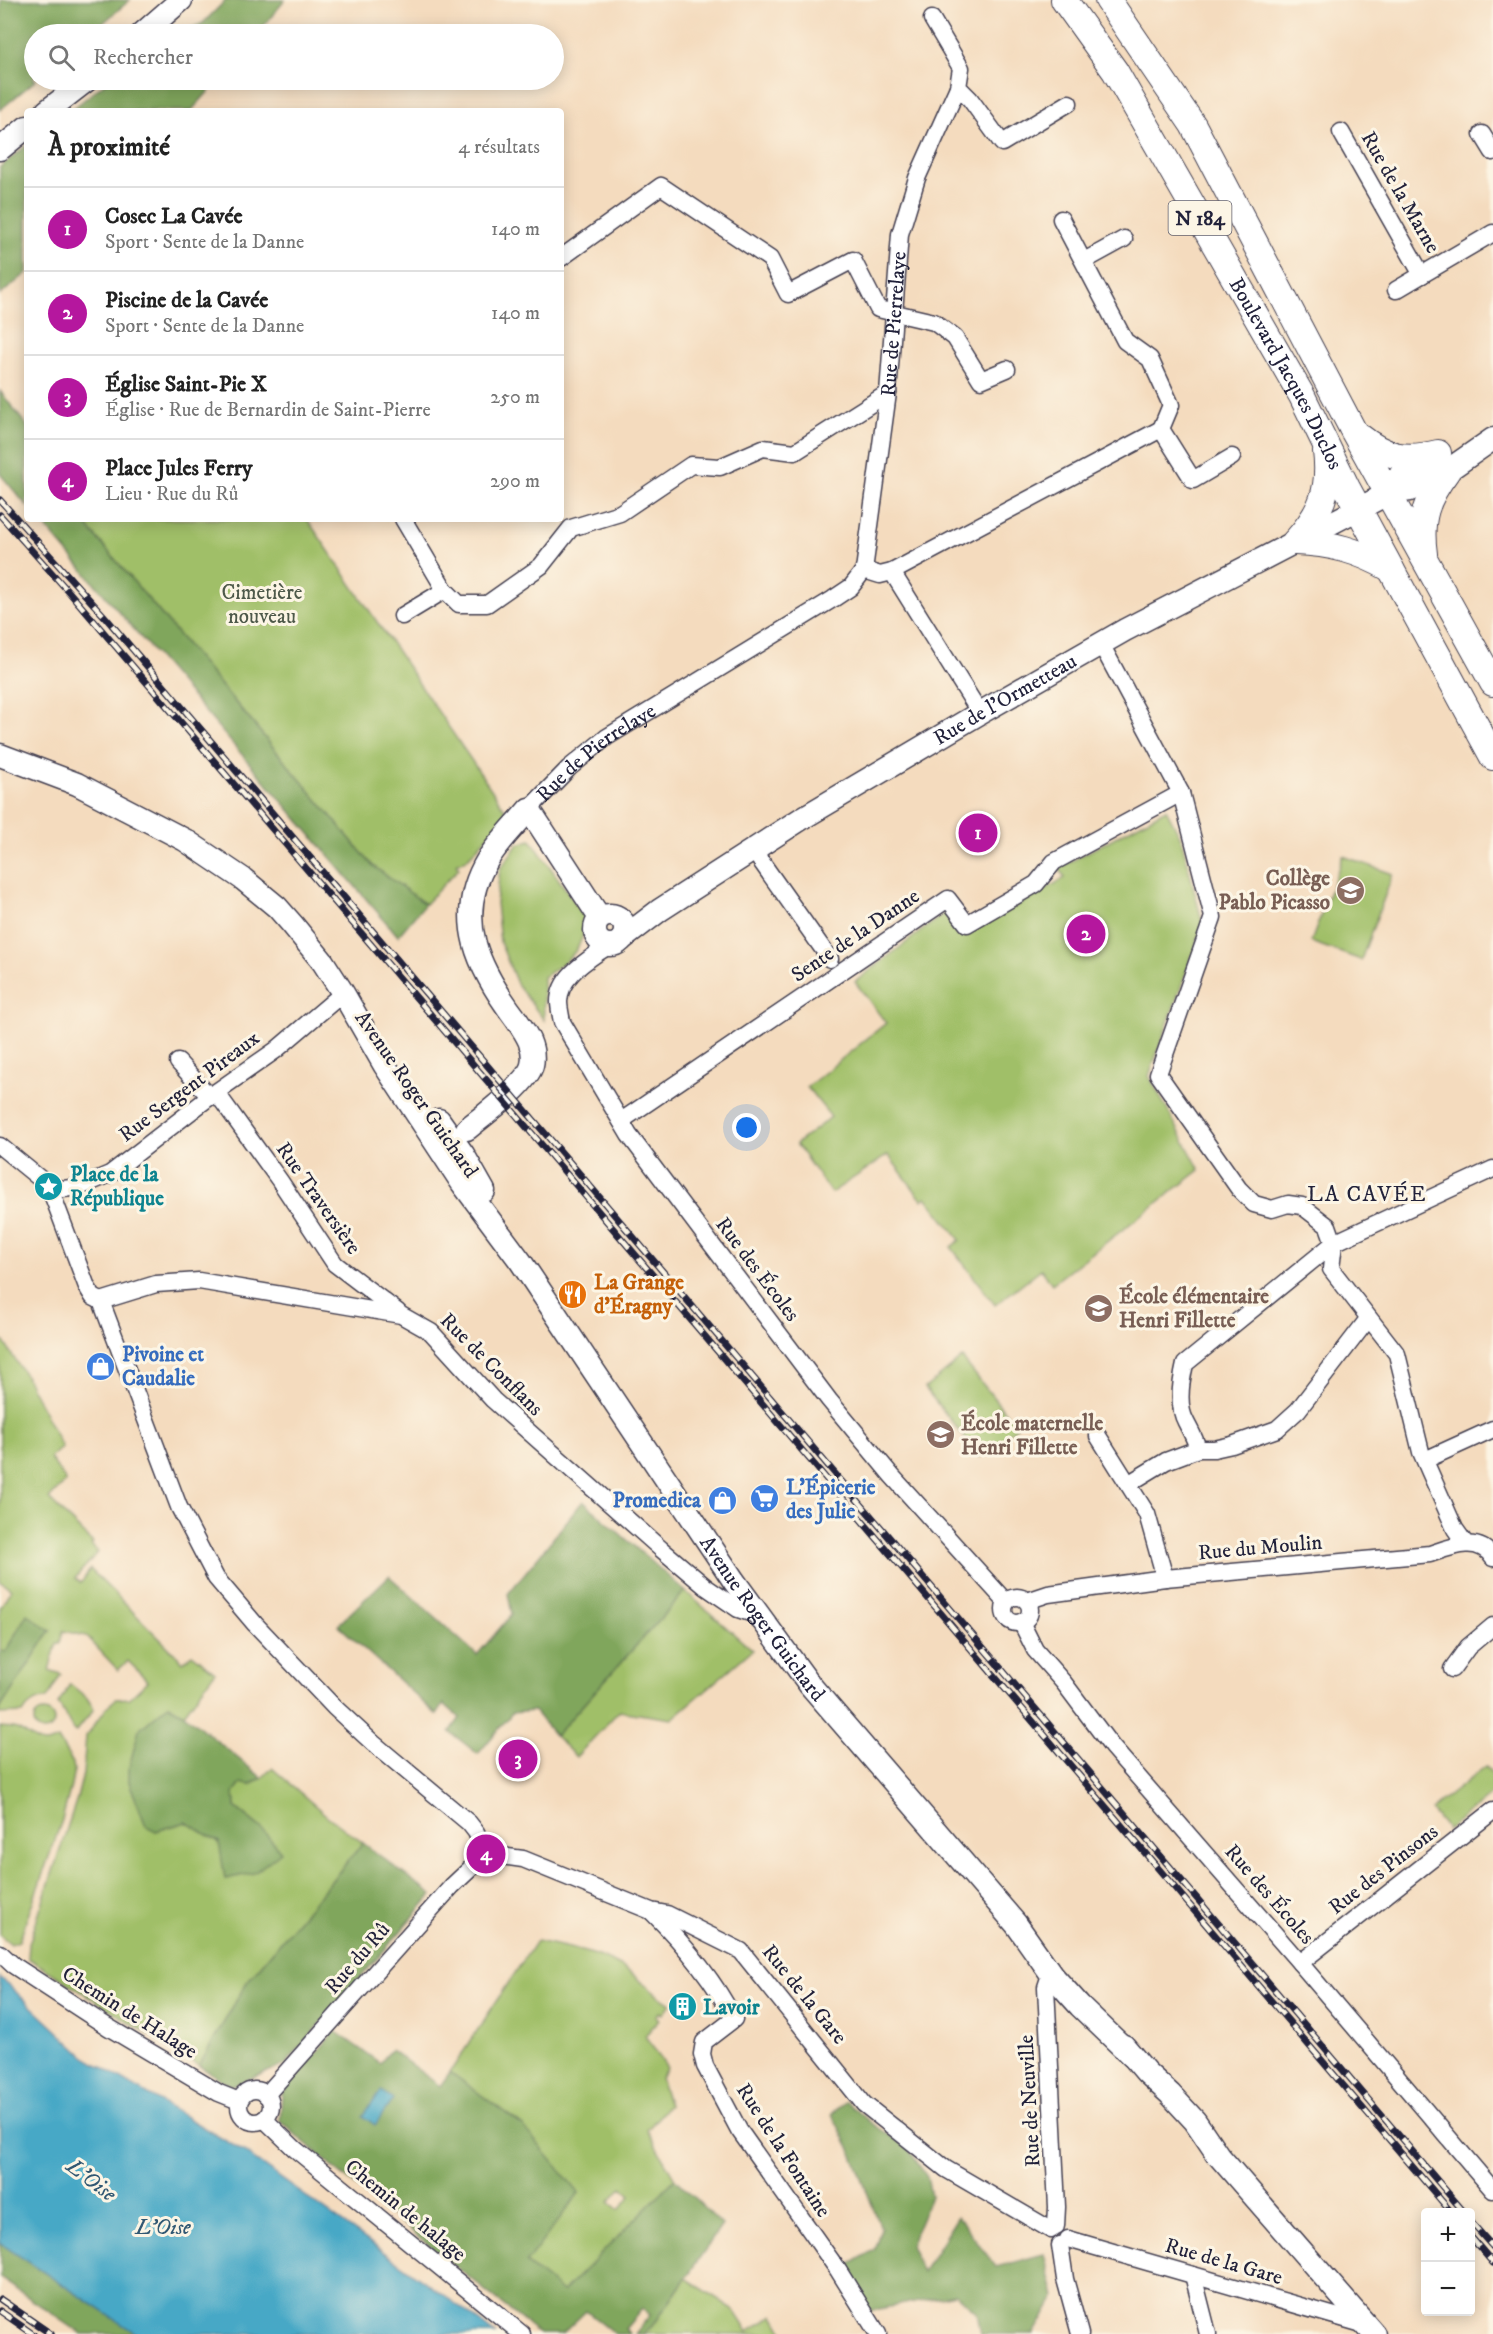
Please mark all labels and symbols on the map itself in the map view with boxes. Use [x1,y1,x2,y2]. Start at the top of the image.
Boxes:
street label: Rue de la Marne [1355,127,1446,258]
road number: N 184 [1168,201,1232,235]
street label: Rue de Pierrelaye [876,250,913,397]
street label: Boulevard Jacques Duclos [1223,273,1348,474]
park label: Cimetière nouveau [221,580,303,630]
street label: Rue de l'Ormetteau [929,648,1081,752]
street label: Rue de Pierrelaye [531,698,661,808]
pin: 1 [958,810,998,856]
place label: Collège Pablo Picasso [1218,866,1330,916]
school or university icon: Collège Pablo Picasso [1335,874,1367,906]
street label: Sente de la Danne [787,883,925,988]
pin: 2 [1066,912,1106,956]
street label: Avenue Roger Guichard [349,1006,484,1183]
street label: Rue Sergent Pireaux [114,1025,265,1148]
your location [732,1113,761,1142]
street label: Rue Traversière [270,1137,367,1260]
place label: Place de la République [70,1162,164,1212]
place icon: Place de la République [33,1170,65,1202]
district label: LA CAVÉE [1307,1181,1427,1208]
street label: Rue des Écoles [710,1212,806,1327]
place label: La Grange d'Éragny [594,1270,684,1320]
restaurant icon: La Grange d'Éragny [557,1278,589,1310]
place label: École élémentaire Henri Fillette [1119,1282,1269,1334]
school or university icon: École élémentaire Henri Fillette [1082,1292,1114,1324]
street label: Rue de Conflans [434,1308,548,1422]
place label: Pivoine et Caudalie [122,1342,204,1392]
shop icon: Pivoine et Caudalie [85,1350,117,1382]
place label: École maternelle Henri Fillette [961,1409,1104,1461]
school or university icon: École maternelle Henri Fillette [924,1419,956,1451]
place label: L'Épicerie des Julie [786,1473,876,1525]
supermarket icon: L'Épicerie des Julie [749,1483,781,1515]
shop icon: Promedica [706,1484,738,1516]
place label: Promedica [613,1488,702,1514]
street label: Rue du Moulin [1197,1530,1323,1566]
street label: Avenue Roger Guichard [694,1531,831,1708]
pin: 3 [498,1736,538,1782]
street label: Rue des Pinsons [1324,1819,1444,1921]
pin: 4 [466,1832,506,1876]
street label: Rue des Écoles [1219,1839,1320,1950]
street label: Rue du Rû [320,1917,396,2000]
street label: Rue de la Gare [756,1939,853,2050]
street label: Chemin de Halage [57,1961,202,2065]
building icon: Lavoir [666,1991,698,2023]
place label: Lavoir [703,1995,761,2021]
street label: Rue de Neuville [1014,2034,1046,2168]
street label: Rue de la Fontaine [730,2079,836,2223]
water label: L'Oise [59,2152,122,2208]
street label: Chemin de halage [340,2154,471,2268]
water label: L’Oise [133,2214,191,2241]
street label: Rue de la Gare [1162,2233,1286,2291]

